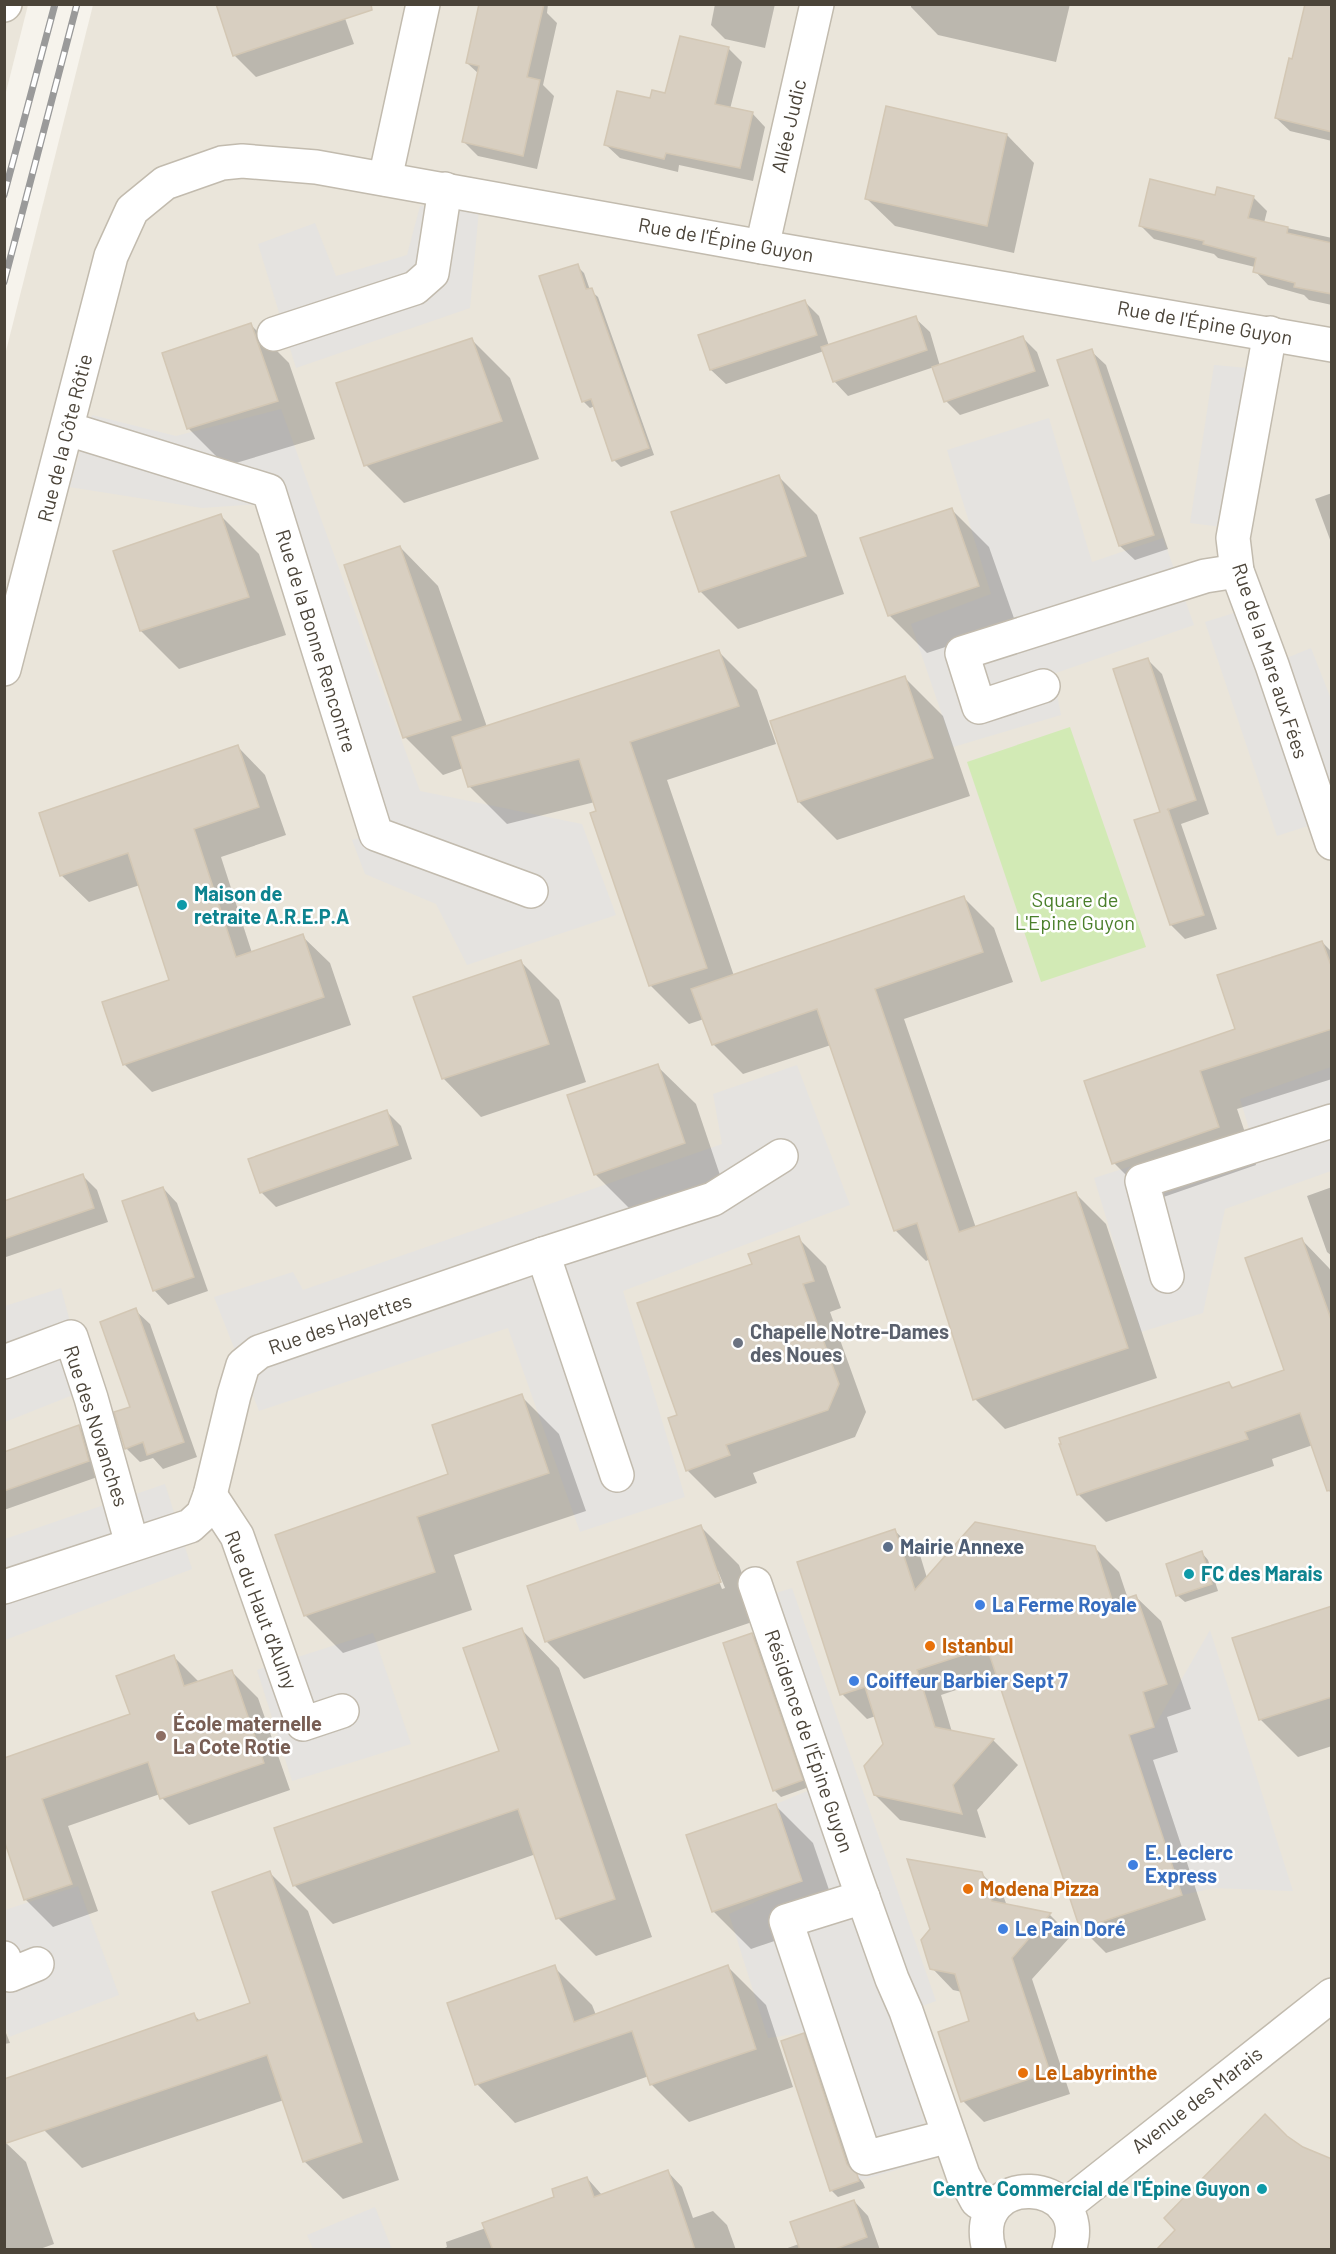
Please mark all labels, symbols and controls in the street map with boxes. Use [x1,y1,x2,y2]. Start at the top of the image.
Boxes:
street label: Allée Judic [766,77,810,175]
street label: Rue de l'Épine Guyon [637,212,816,266]
street label: Rue de l'Épine Guyon [1116,295,1295,349]
street label: Rue de la Côte Rôtie [32,351,97,524]
street label: Rue de la Bonne Rencontre [272,526,362,755]
street label: Rue de la Mare aux Fées [1228,560,1314,761]
place label: Maison de retraite A.R.E.P.A [194,881,349,928]
park label: Square de L'Epine Guyon [1015,887,1135,934]
marker: Maison de retraite A.R.E.P.A [175,898,189,912]
street label: Rue des Hayettes [265,1287,414,1359]
place label: Chapelle Notre-Dames des Noues [750,1319,949,1366]
marker: Chapelle Notre-Dames des Noues [731,1336,745,1350]
street label: Rue des Novanches [60,1342,134,1509]
street label: Rue du Haut d'Aulny [221,1527,303,1692]
place label: Mairie Annexe [900,1534,1024,1558]
marker: Mairie Annexe [881,1540,895,1554]
place label: FC des Marais [1201,1561,1323,1585]
marker: FC des Marais [1182,1567,1196,1581]
place label: La Ferme Royale [992,1592,1137,1616]
marker: La Ferme Royale [973,1598,987,1612]
street label: Résidence de l'Épine Guyon [760,1626,859,1855]
place label: Istanbul [942,1633,1013,1657]
marker: Istanbul [923,1639,937,1653]
place label: Coiffeur Barbier Sept 7 [866,1668,1068,1692]
marker: Coiffeur Barbier Sept 7 [847,1674,861,1688]
place label: École maternelle La Cote Rotie [173,1711,322,1758]
marker: École maternelle La Cote Rotie [154,1729,168,1743]
place label: E. Leclerc Express [1145,1840,1233,1887]
marker: E. Leclerc Express [1126,1858,1140,1872]
place label: Modena Pizza [980,1876,1099,1900]
marker: Modena Pizza [961,1882,975,1896]
place label: Le Pain Doré [1015,1916,1126,1940]
marker: Le Pain Doré [996,1922,1010,1936]
street label: Avenue des Marais [1126,2041,1267,2158]
place label: Le Labyrinthe [1035,2060,1157,2084]
marker: Le Labyrinthe [1016,2066,1030,2080]
place label: Centre Commercial de l'Épine Guyon [933,2176,1250,2200]
marker: Centre Commercial de l'Épine Guyon [1255,2182,1269,2196]

